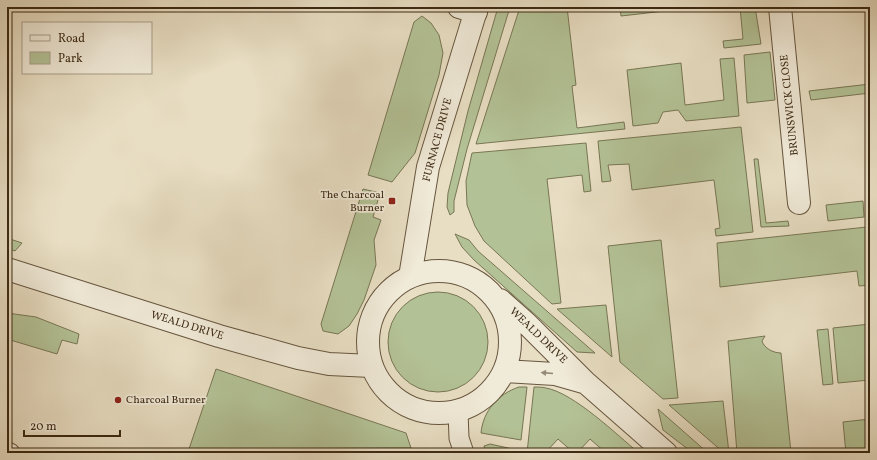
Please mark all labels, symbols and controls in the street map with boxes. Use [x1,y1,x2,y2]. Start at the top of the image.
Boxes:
legend [22,22,152,74]
text: Road [58,31,85,47]
text: Park [58,51,83,67]
street label: BRUNSWICK CLOSE [777,53,803,156]
street label: FURNACE DRIVE [420,96,456,184]
place label: The Charcoal Burner [320,188,384,216]
marker: The Charcoal Burner [387,196,397,206]
street label: WEALD DRIVE [506,304,571,368]
street label: WEALD DRIVE [149,308,226,344]
one-way arrow [541,370,553,377]
place label: Charcoal Burner [126,393,206,408]
marker: Charcoal Burner [113,395,123,405]
scale bar [24,412,120,438]
text: 20 m [30,419,57,435]

